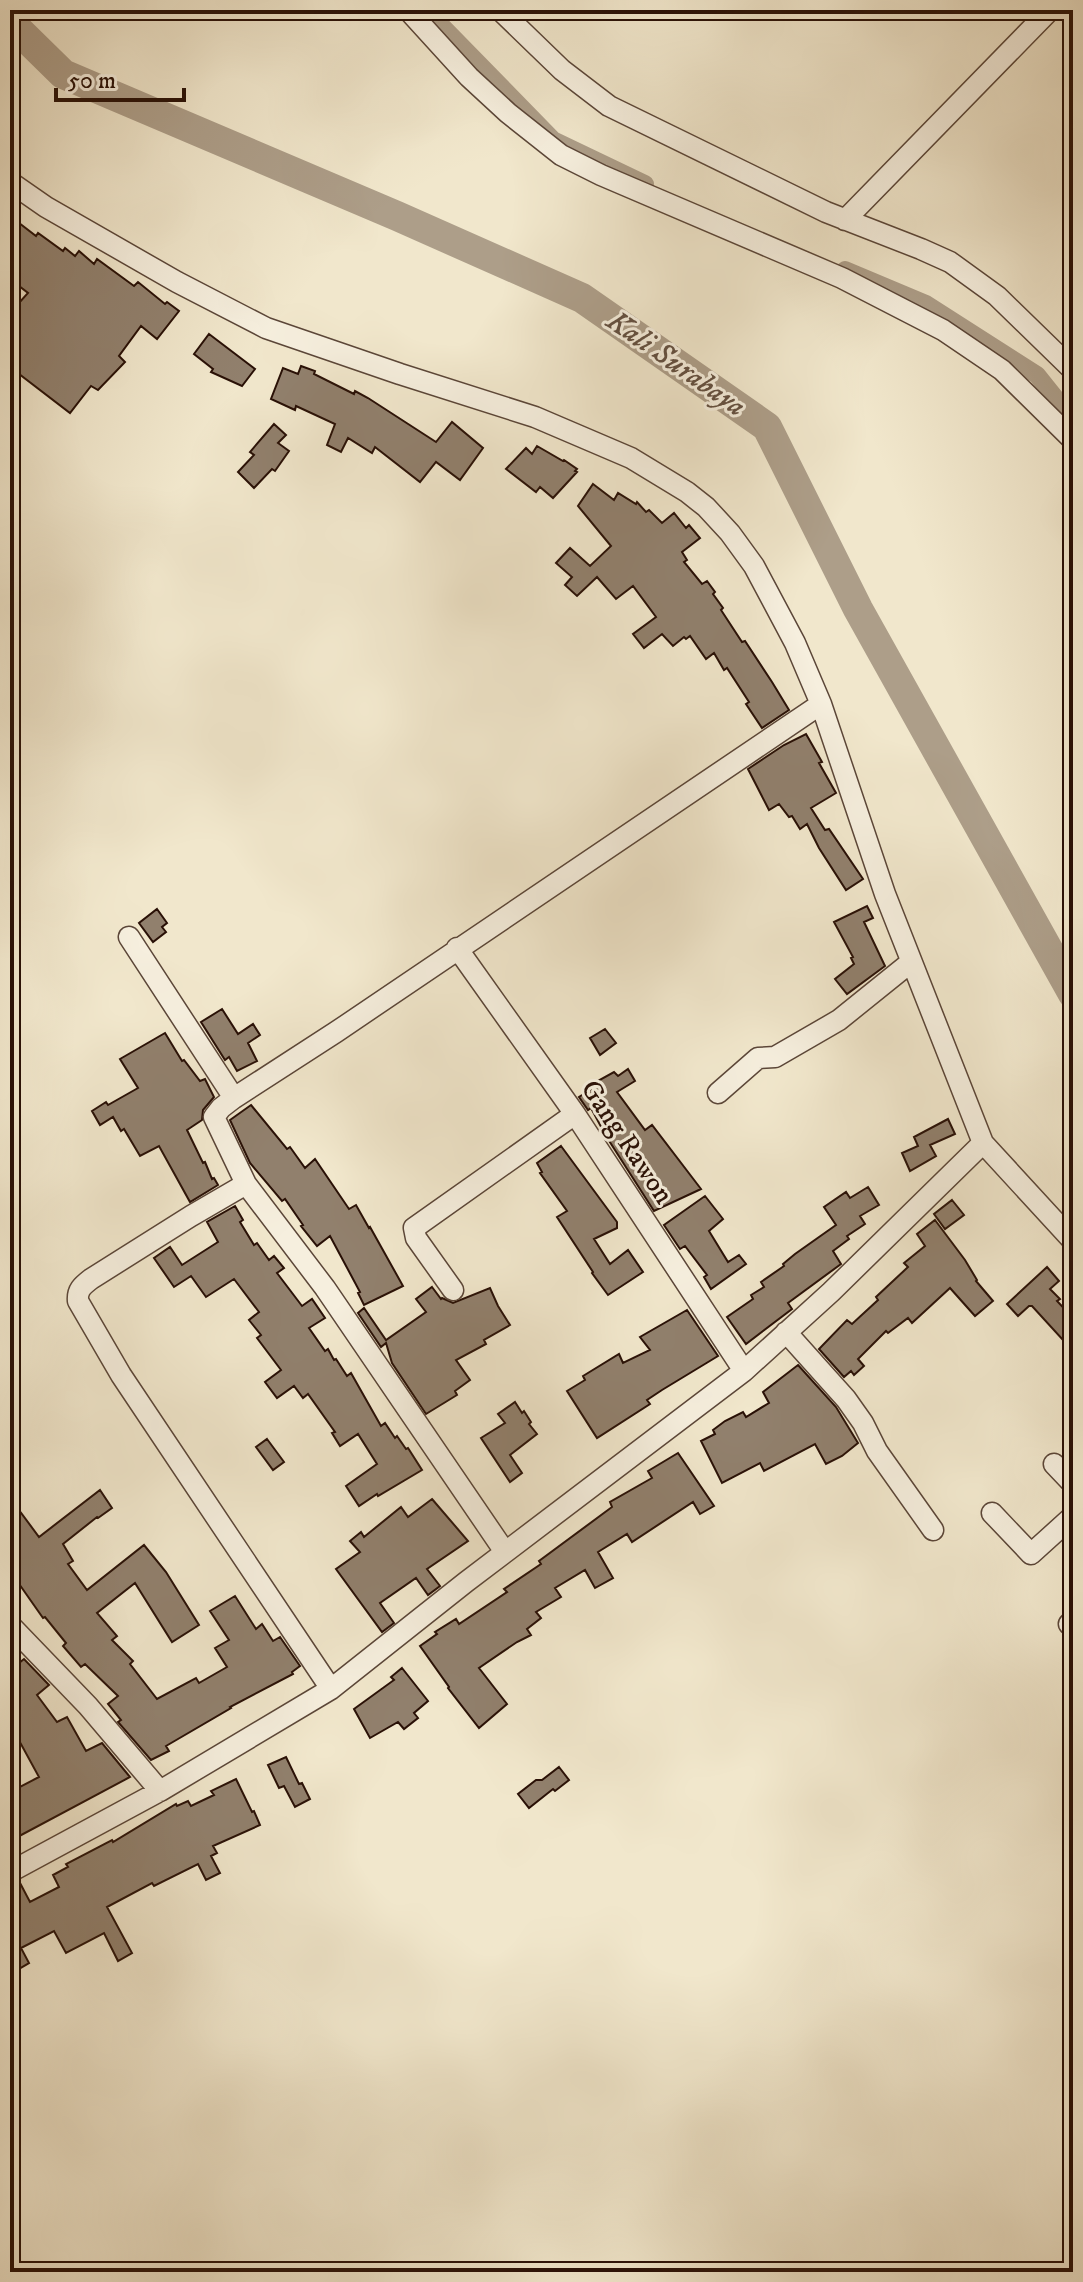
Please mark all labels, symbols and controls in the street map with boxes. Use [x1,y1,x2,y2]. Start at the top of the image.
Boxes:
scale bar [56,52,184,102]
text: 50 m [68,66,116,96]
water label: Kali Surabaya [598,302,753,425]
street label: Gang Rawon [573,1073,681,1211]

